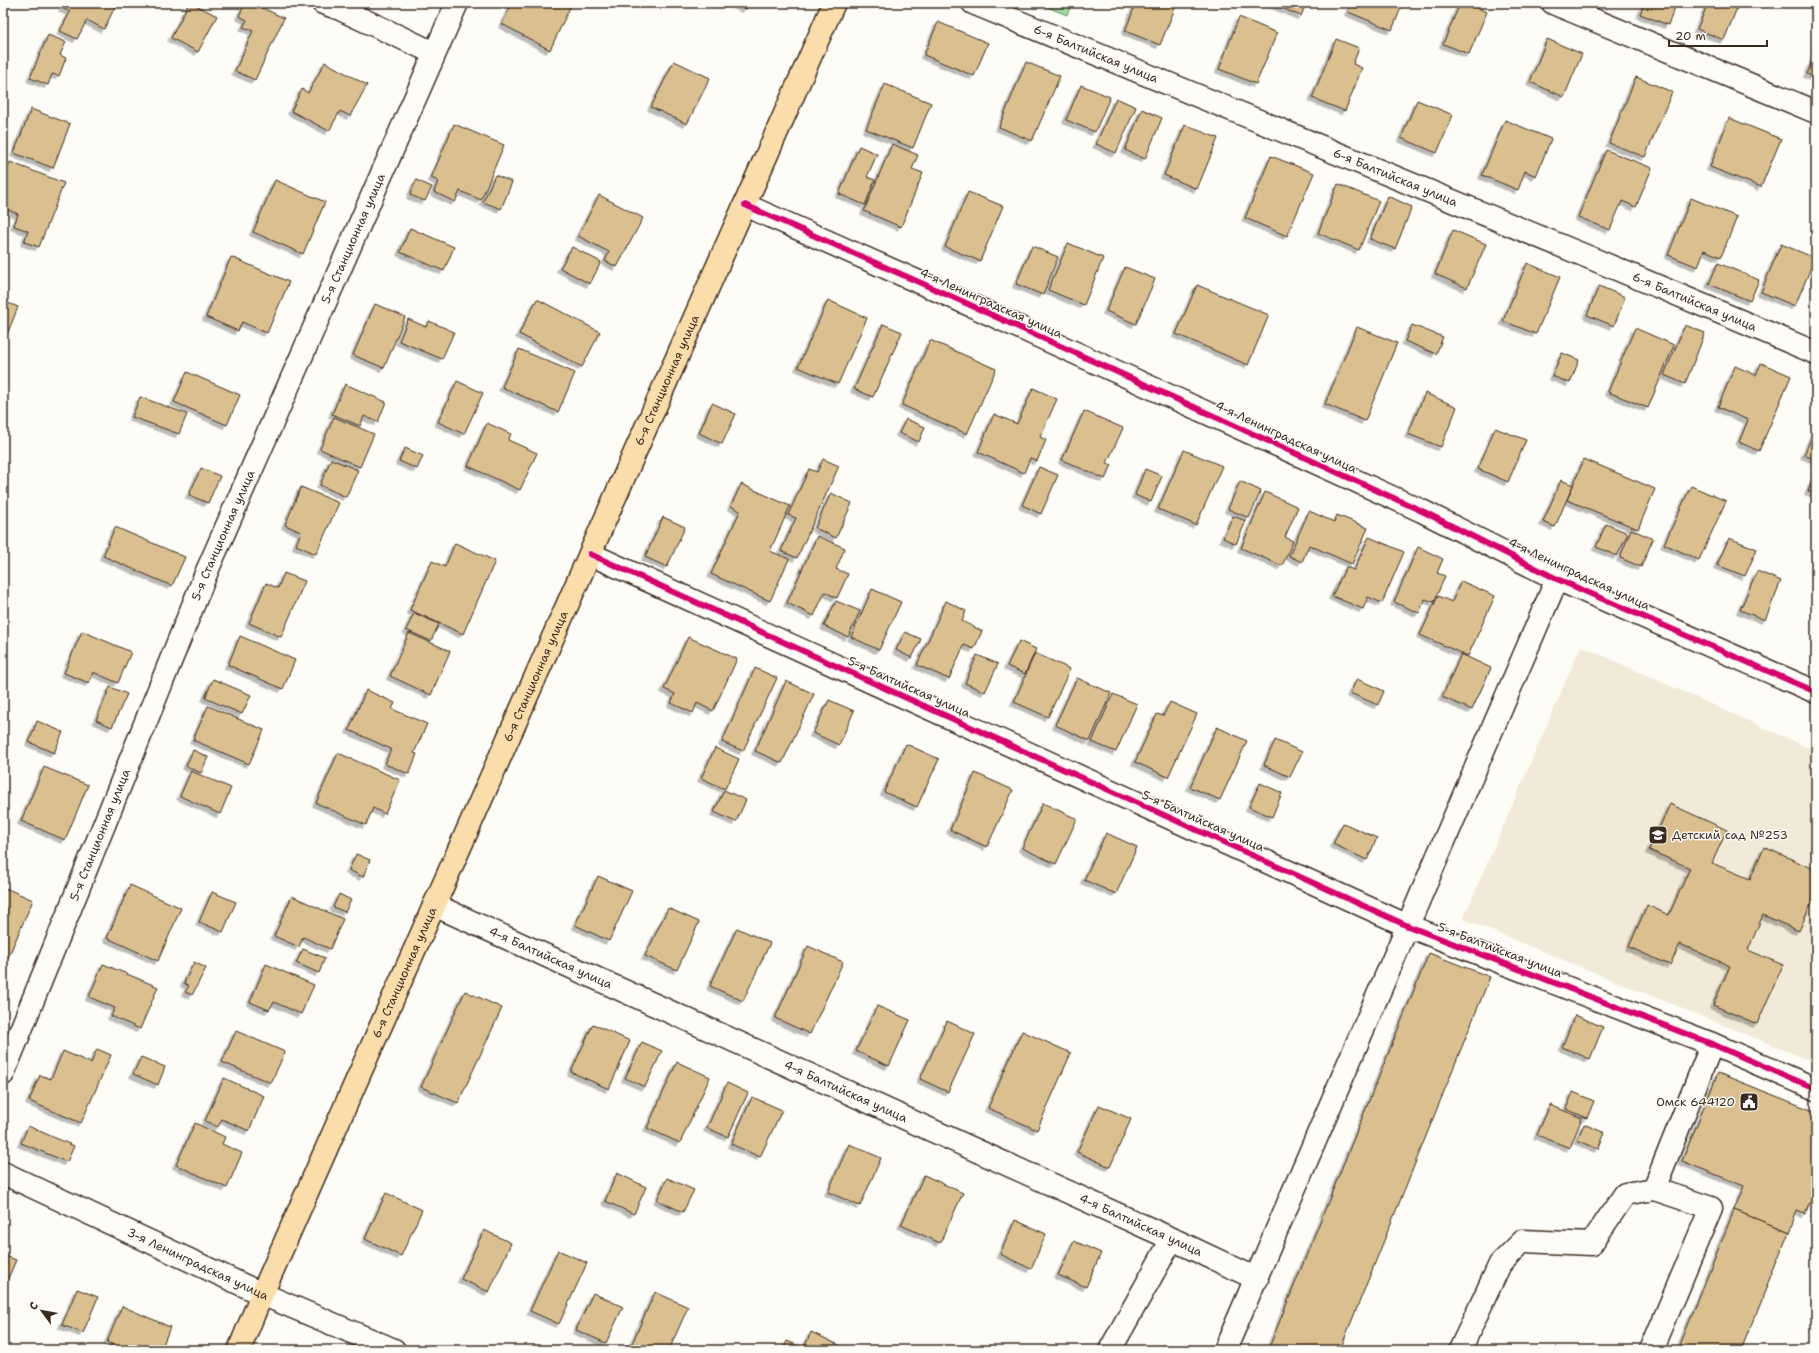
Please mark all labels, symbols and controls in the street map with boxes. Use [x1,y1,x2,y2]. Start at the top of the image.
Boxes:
street label: 6-я Балтийская улица [1031,21,1161,87]
scale bar [1669,22,1767,48]
text: 20 m [1675,28,1706,44]
street label: 6-я Балтийская улица [1331,145,1461,210]
street label: 5-я Станционная улица [318,170,389,306]
street label: 4-я Ленинградская улица [917,264,1065,342]
street label: 6-я Балтийская улица [1630,269,1760,335]
street label: 6-я Станционная улица [631,312,703,448]
street label: 4-я Ленинградская улица [1213,397,1360,477]
street label: 5-я Станционная улица [188,467,259,603]
street label: 4-я Ленинградская улица [1506,534,1653,614]
street label: 6-я Станционная улица [500,608,572,744]
street label: 5-я Балтийская улица [845,653,973,721]
street label: 5-я Станционная улица [66,766,134,903]
street label: 5-я Балтийская улица [1139,787,1267,855]
school or university icon: Детский сад №253 [1647,824,1669,846]
place label: Детский сад №253 [1672,827,1788,843]
street label: 6-я Станционная улица [368,904,441,1041]
street label: 5-я Балтийская улица [1435,919,1565,981]
street label: 4-я Балтийская улица [487,923,615,993]
street label: 4-я Балтийская улица [782,1057,910,1126]
public building icon: Омск 644120 [1738,1091,1760,1113]
place label: Омск 644120 [1656,1094,1735,1110]
street label: 4-я Балтийская улица [1077,1190,1205,1260]
street label: 3-я Ленинградская улица [125,1224,271,1304]
north arrow [22,1291,62,1331]
text: С [26,1299,42,1313]

